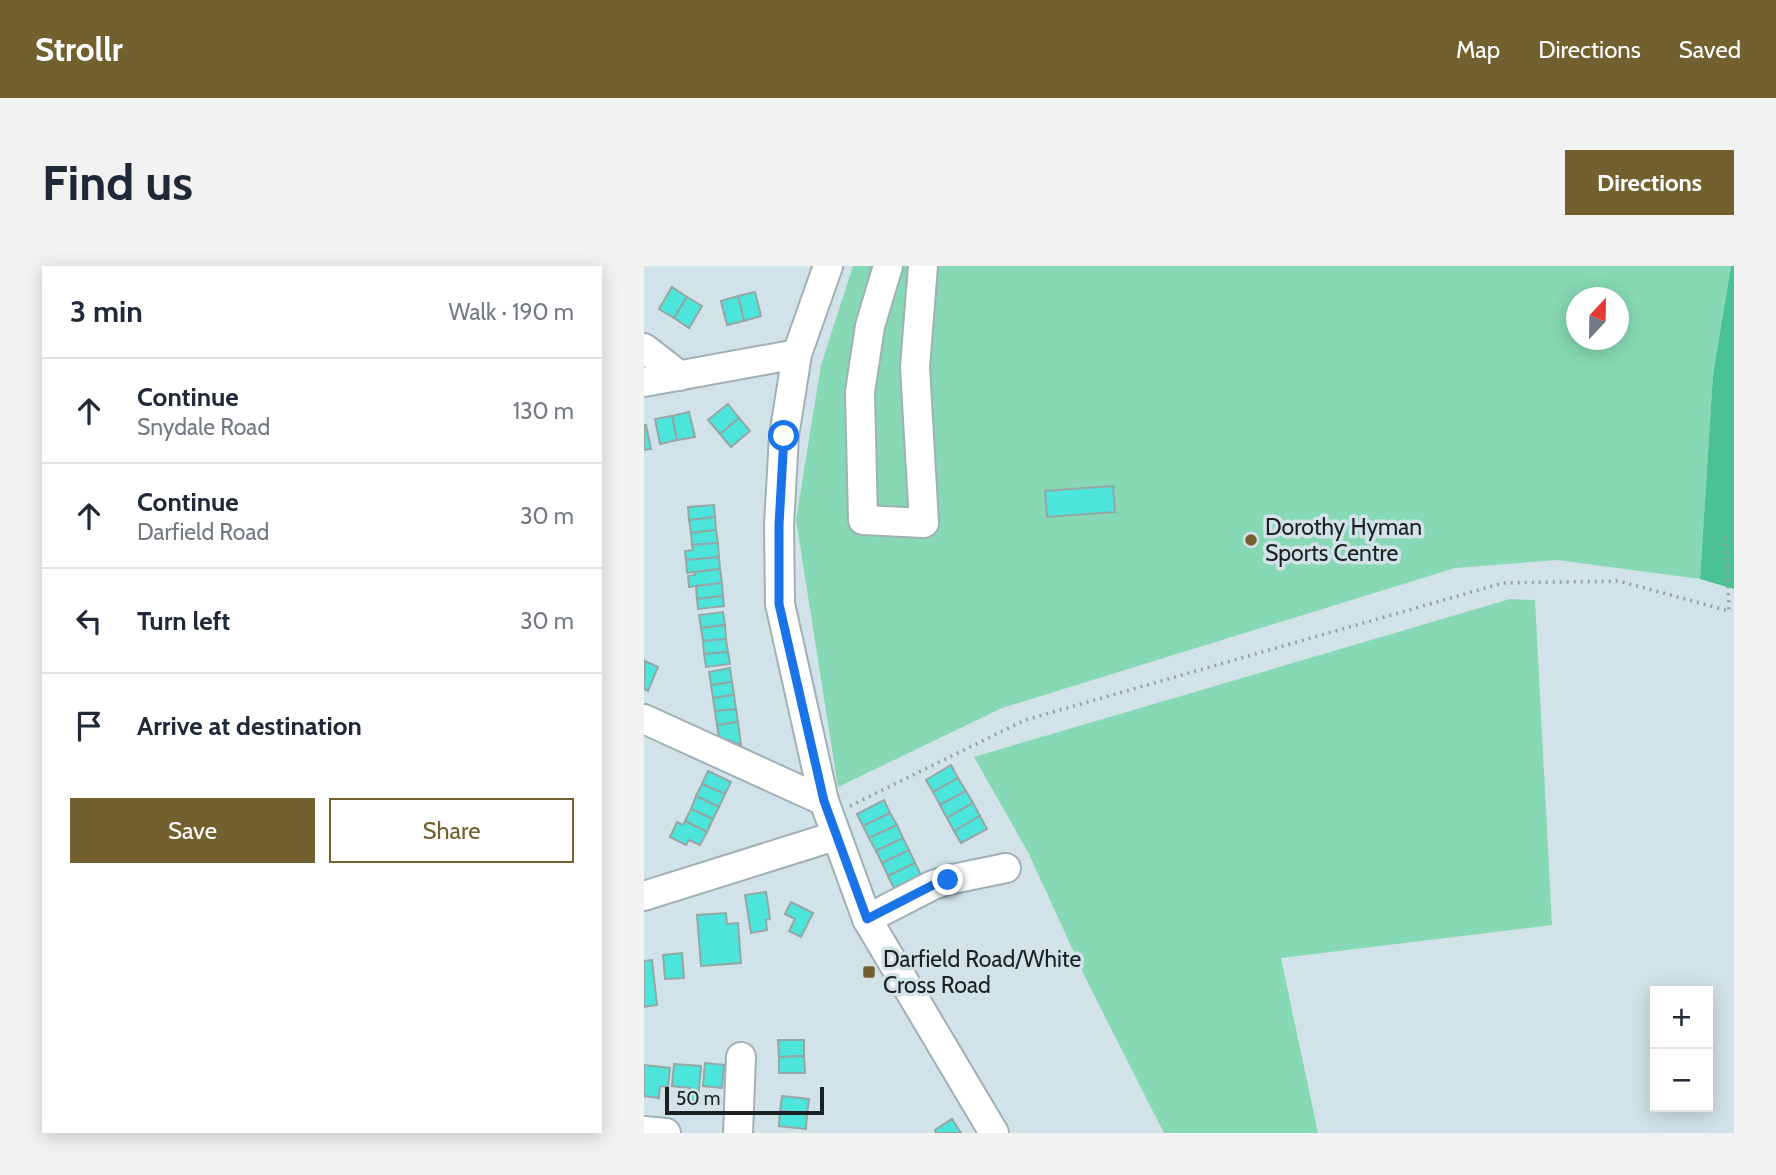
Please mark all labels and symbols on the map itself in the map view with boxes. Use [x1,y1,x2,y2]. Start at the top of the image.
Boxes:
north arrow [1566,287,1629,350]
route start [768,420,799,451]
place label: Dorothy Hyman Sports Centre [1265,513,1422,567]
marker: Dorothy Hyman Sports Centre [1243,532,1259,548]
route end [932,864,963,895]
place label: Darfield Road/White Cross Road [883,945,1081,999]
marker: Darfield Road/White Cross Road [861,964,877,980]
scale bar [665,1084,824,1116]

